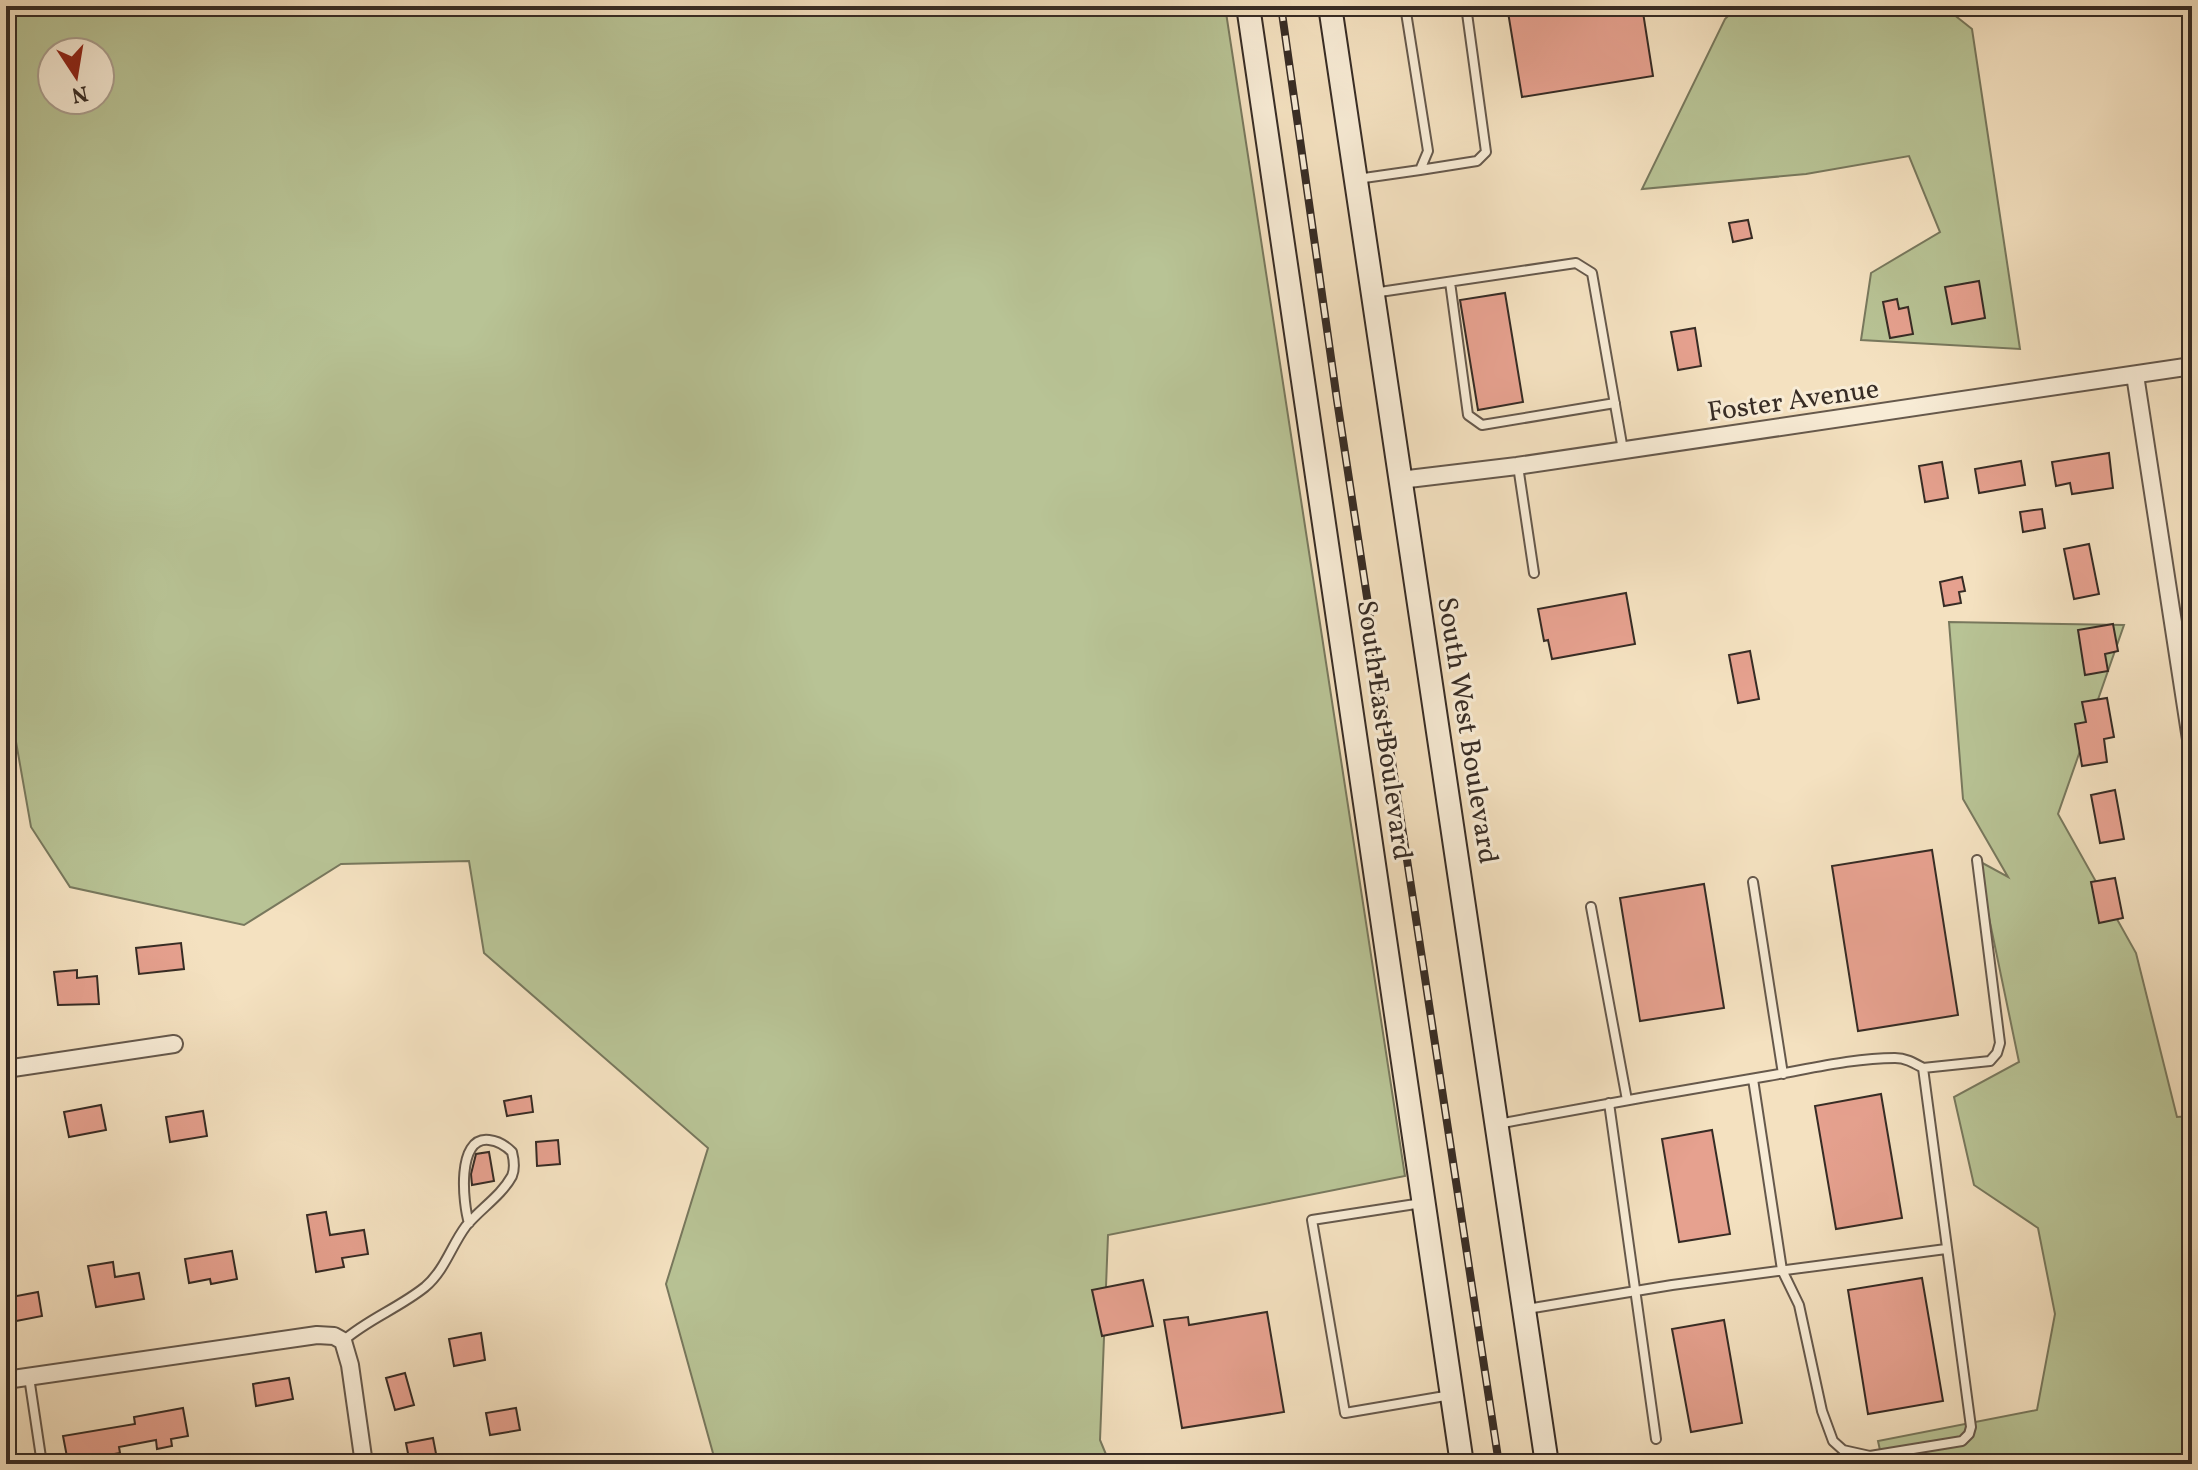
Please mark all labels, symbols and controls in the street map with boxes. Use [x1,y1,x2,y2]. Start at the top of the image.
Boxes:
north arrow [36,36,116,116]
text: N [69,76,91,110]
street label: Foster Avenue [1705,370,1882,433]
street label: South West Boulevard [1426,594,1507,867]
street label: South East Boulevard [1346,598,1421,863]

